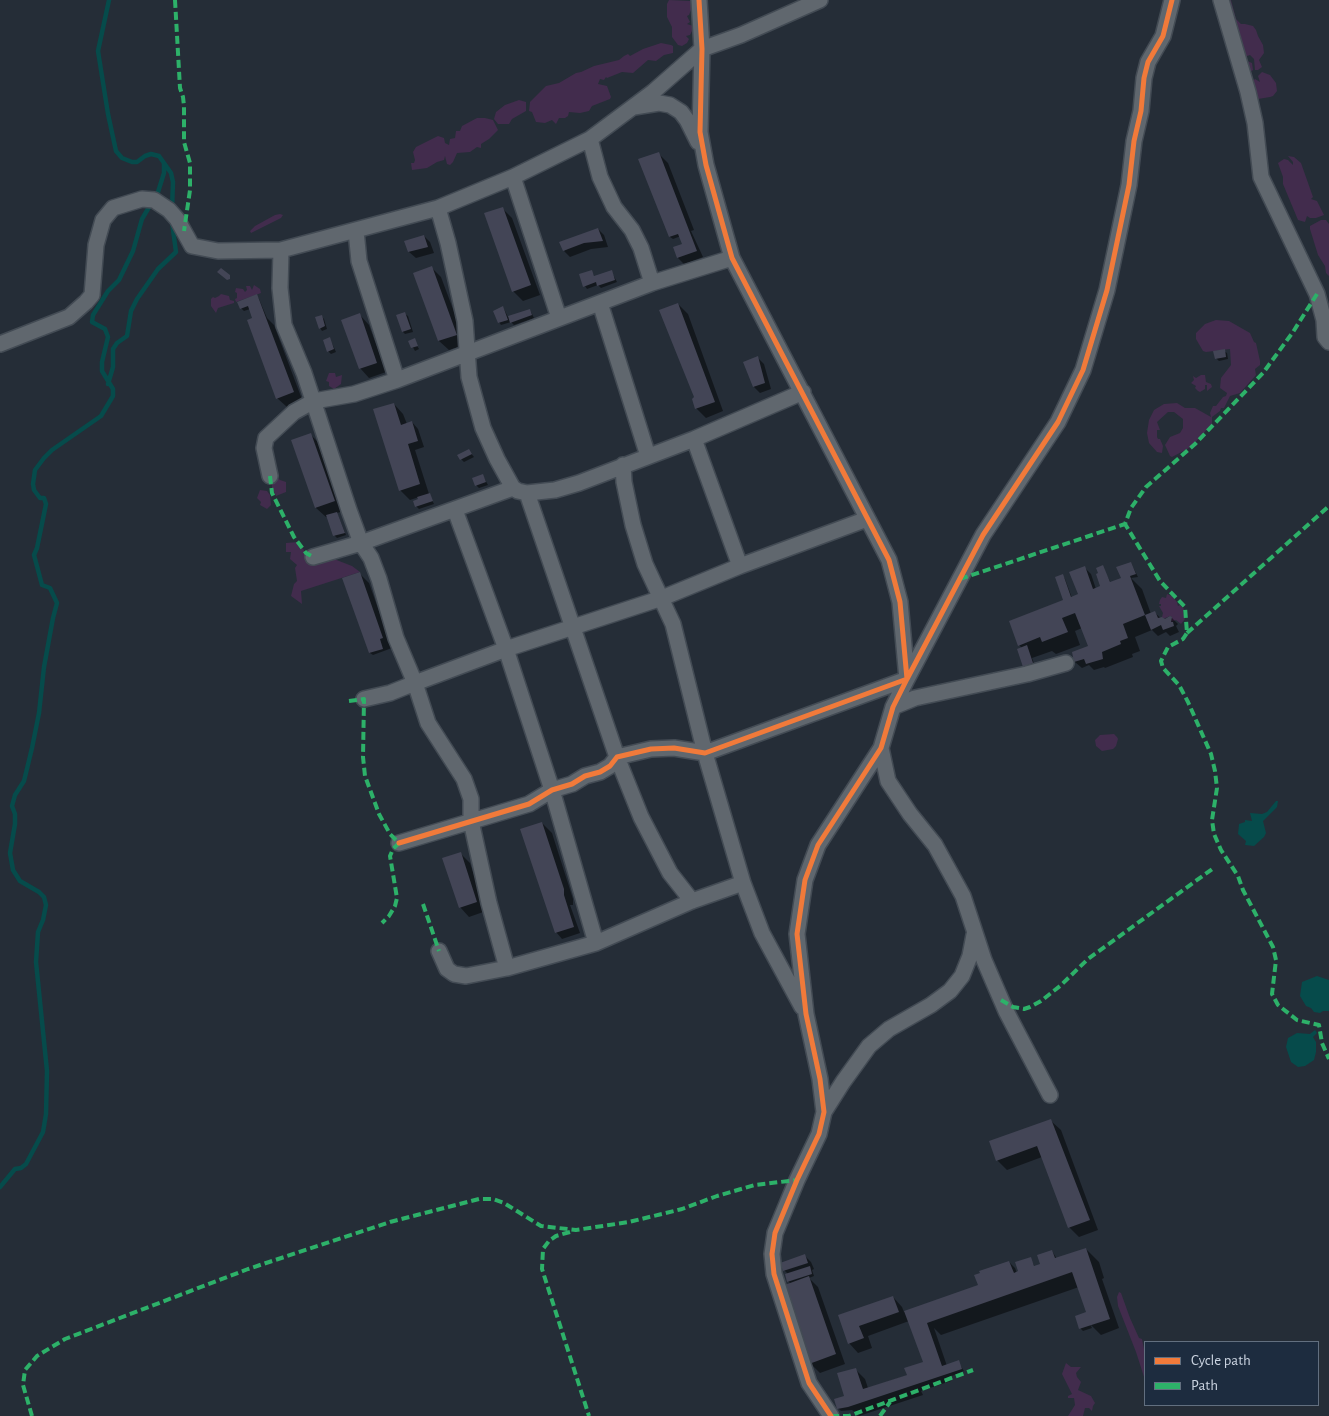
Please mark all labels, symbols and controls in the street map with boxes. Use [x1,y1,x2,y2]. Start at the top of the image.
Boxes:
legend [1144,1341,1319,1406]
text: Cycle path [1191,1353,1251,1368]
text: Path [1191,1378,1218,1393]

